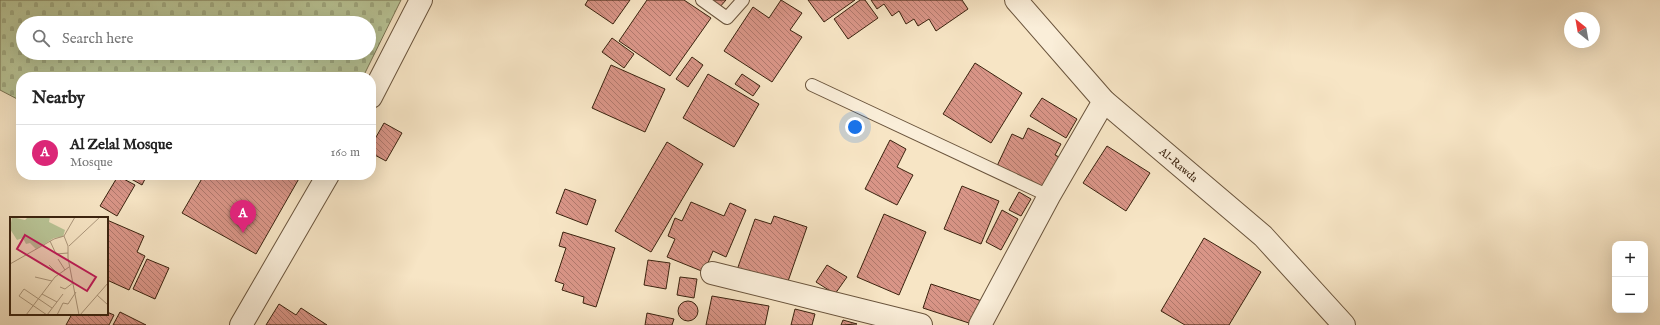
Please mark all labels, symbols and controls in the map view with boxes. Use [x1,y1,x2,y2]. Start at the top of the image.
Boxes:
north arrow [1564,12,1600,48]
search box [16,16,376,60]
icon: search [30,27,52,49]
text: Search here [62,29,133,48]
text: Nearby [32,88,85,109]
your location [845,117,865,137]
text: Al Zelal Mosque [70,135,172,154]
text: A [41,144,49,161]
text: 160 m [330,144,360,161]
street label: Al-Rawda [1155,144,1200,186]
text: Mosque [70,154,113,171]
pin: A [230,200,256,233]
inset map [10,217,108,315]
map controls [1612,241,1648,313]
button: + [1612,241,1648,277]
button: − [1612,277,1648,313]

